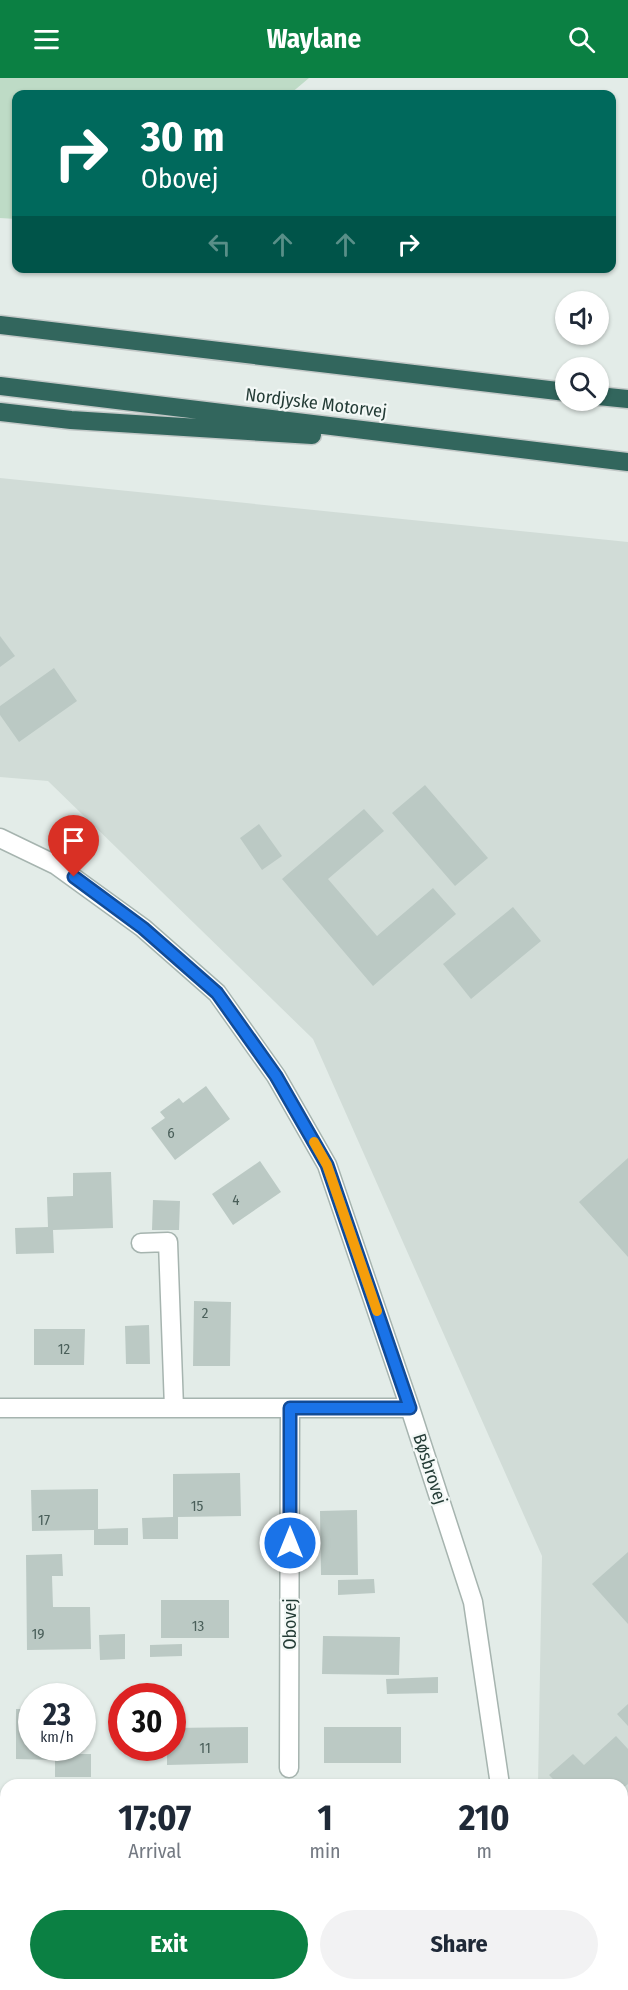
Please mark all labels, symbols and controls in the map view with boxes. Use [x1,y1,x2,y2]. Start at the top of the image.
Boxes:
icon: menu [30,23,63,56]
text: Waylane [267,23,361,55]
icon: search [565,23,598,56]
text: 30 m [141,112,225,162]
icon: right [42,114,120,192]
text: Obovej [141,163,218,195]
icon: left [203,228,236,261]
icon: ahead [266,228,299,261]
icon: ahead [329,228,362,261]
icon: right [392,228,425,261]
map controls [555,291,609,411]
button: sound [555,291,609,345]
button: search [555,357,609,411]
street label: Nordjyske Motorvej [244,383,388,423]
pin [48,815,99,877]
icon: arrive [57,824,90,857]
house number: 6 [167,1124,175,1142]
house number: 4 [232,1191,240,1209]
house number: 2 [202,1304,209,1322]
house number: 12 [58,1340,71,1358]
street label: Bøsbrovej [408,1431,452,1507]
house number: 15 [191,1497,203,1515]
house number: 17 [38,1511,50,1529]
position arrow [258,1511,322,1575]
street label: Obovej [279,1598,301,1650]
house number: 13 [192,1617,205,1635]
house number: 19 [31,1625,45,1643]
speed limit sign: 30 [108,1683,186,1761]
text: 23 [43,1697,71,1733]
text: km/h [40,1728,74,1746]
house number: 11 [199,1739,211,1757]
text: 17:07 [118,1796,191,1840]
text: 1 [317,1796,333,1840]
text: 210 [459,1796,510,1840]
text: Arrival [128,1839,181,1863]
text: min [310,1839,341,1863]
text: m [477,1839,492,1863]
button: Exit [30,1910,308,1979]
button: Share [320,1910,598,1979]

